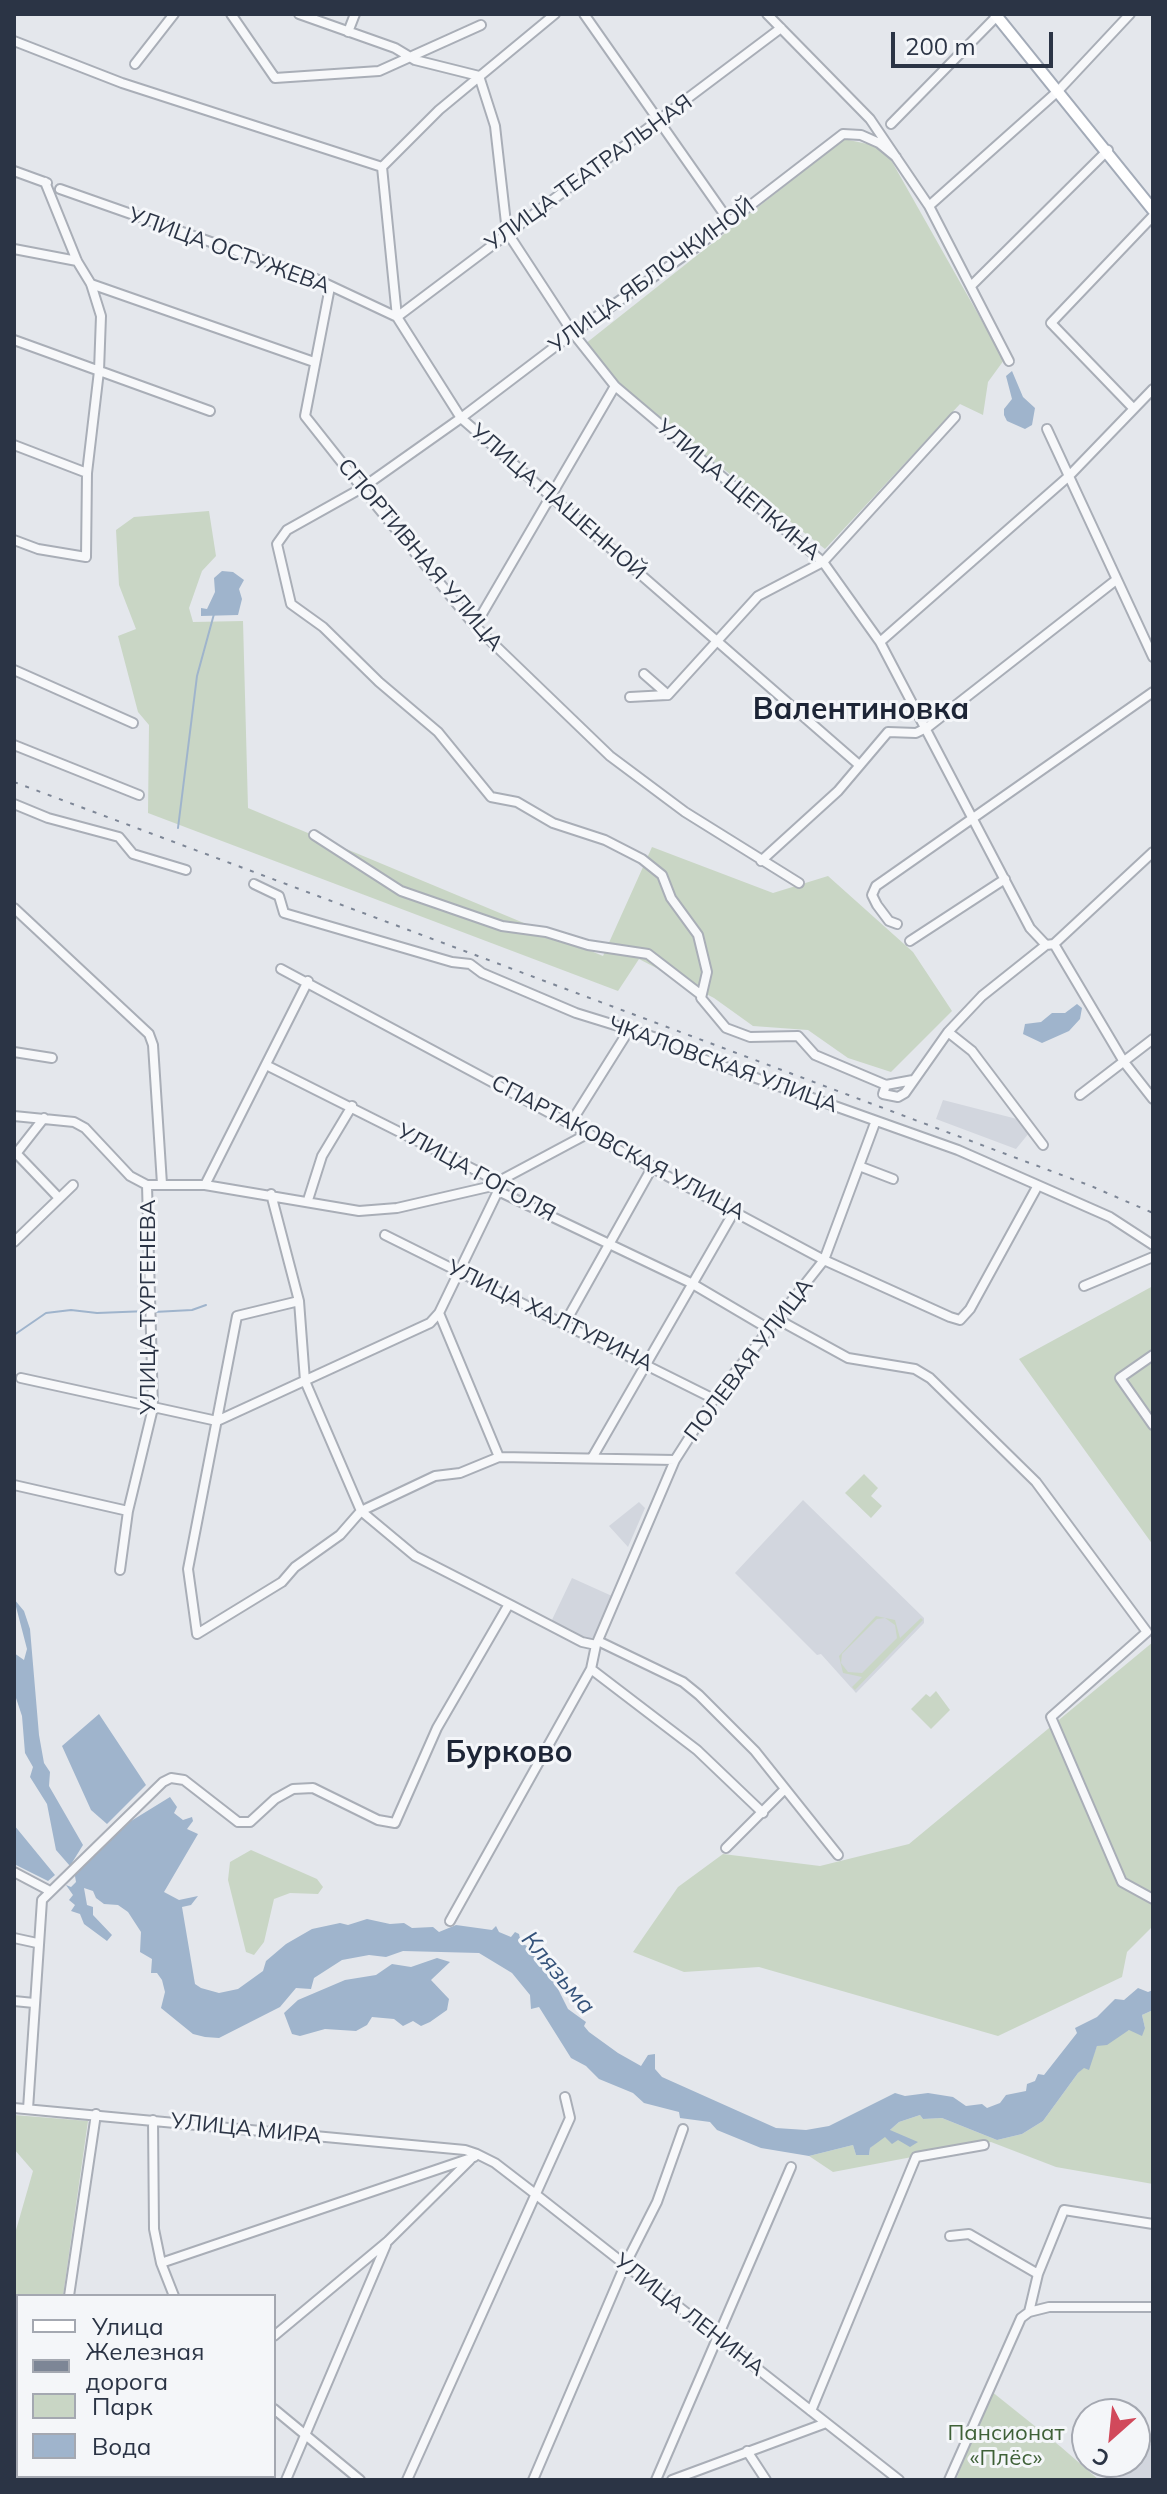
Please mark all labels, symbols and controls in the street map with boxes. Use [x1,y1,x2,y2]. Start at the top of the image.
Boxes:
scale bar [895,16,1057,66]
text: 200 m [905,31,976,61]
street label: УЛИЦА ТЕАТРАЛЬНАЯ [480,89,698,257]
street label: УЛИЦА ЯБЛОЧКИНОЙ [544,193,760,359]
street label: УЛИЦА ОСТУЖЕВА [124,202,334,300]
street label: УЛИЦА ЩЕПКИНА [651,414,825,566]
street label: УЛИЦА ПАШЕННОЙ [465,418,651,586]
street label: СПОРТИВНАЯ УЛИЦА [332,453,508,657]
district label: Валентиновка [753,692,969,728]
street label: ЧКАЛОВСКАЯ УЛИЦА [605,1011,841,1119]
street label: СПАРТАКОВСКАЯ УЛИЦА [487,1070,749,1226]
street label: УЛИЦА ГОГОЛЯ [392,1118,560,1228]
street label: УЛИЦА ТУРГЕНЕВА [135,1199,161,1415]
street label: УЛИЦА ХАЛТУРИНА [443,1255,657,1377]
street label: ПОЛЕВАЯ УЛИЦА [679,1273,819,1447]
district label: Бурково [445,1735,573,1771]
water label: Клязьма [515,1926,601,2020]
street label: УЛИЦА МИРА [169,2108,323,2150]
street label: УЛИЦА ЛЕНИНА [609,2248,769,2382]
legend [16,2294,276,2478]
text: Улица [92,2311,164,2341]
text: Железная дорога [86,2336,204,2396]
text: Парк [92,2391,153,2421]
north arrow [1071,2398,1151,2478]
park label: Пансионат «Плёс» [948,2420,1064,2472]
text: Вода [92,2431,152,2461]
text: С [1088,2442,1114,2474]

